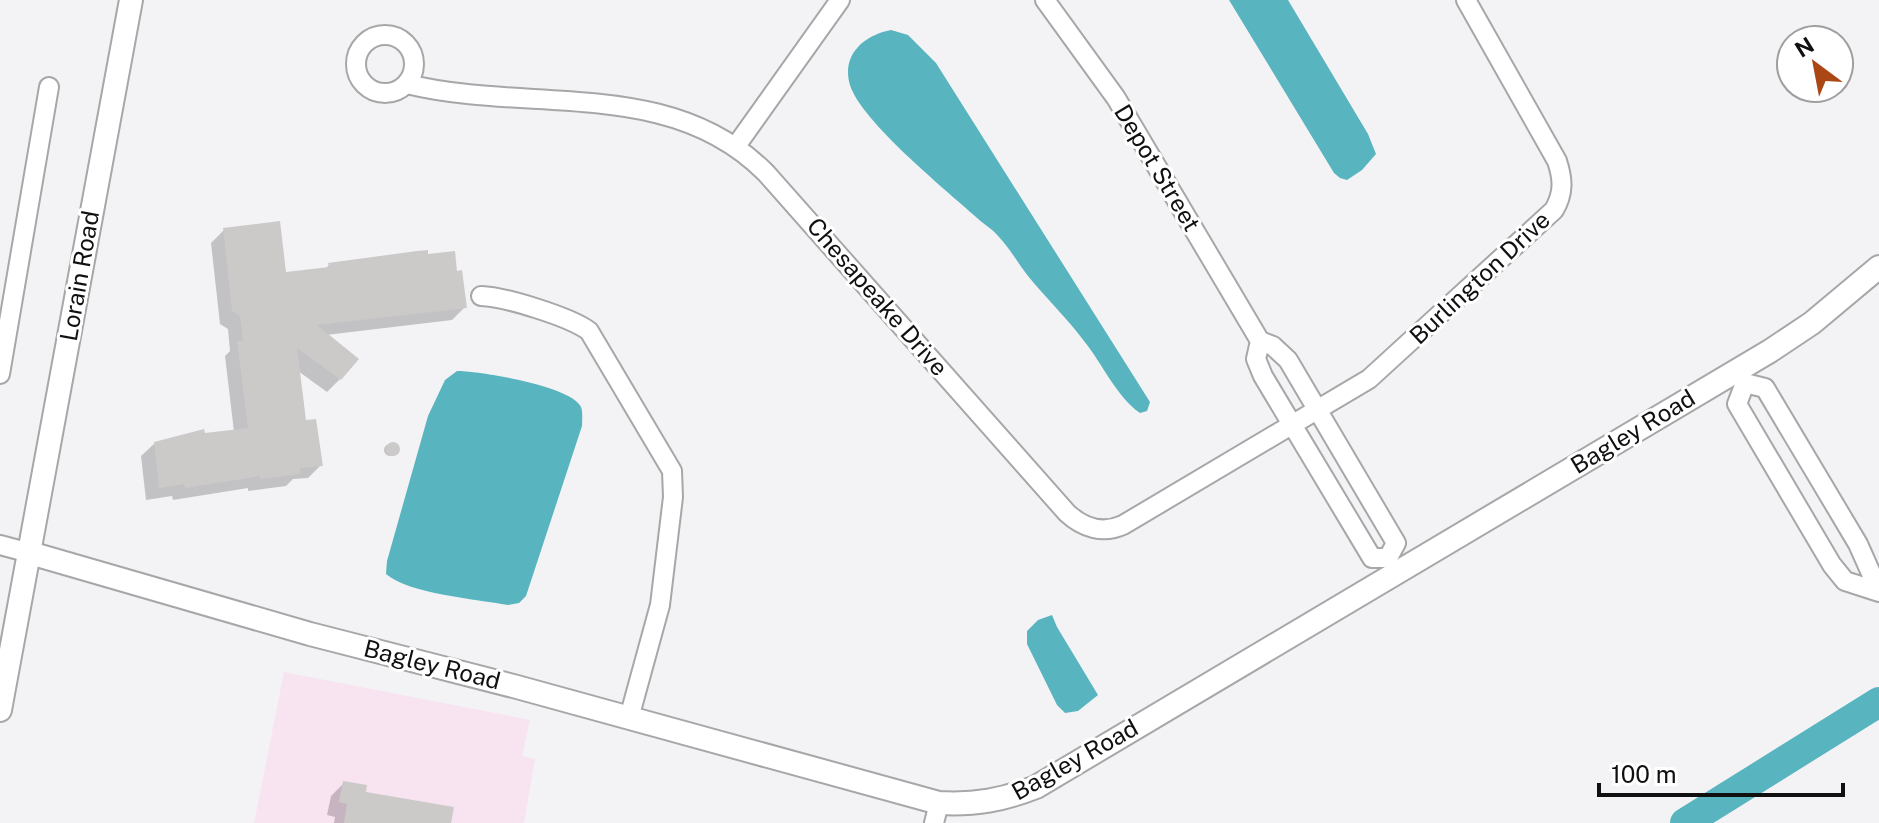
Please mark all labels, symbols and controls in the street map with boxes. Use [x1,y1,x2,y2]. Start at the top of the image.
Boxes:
north arrow [1775,24,1855,104]
text: N [1790,31,1819,63]
street label: Depot Street [1109,99,1207,236]
street label: Burlington Drive [1403,205,1555,349]
street label: Lorain Road [54,208,104,343]
street label: Chesapeake Drive [802,212,954,381]
street label: Bagley Road [1565,383,1700,479]
street label: Bagley Road [361,634,503,695]
street label: Bagley Road [1007,713,1142,805]
scale bar [1599,747,1843,797]
text: 100 m [1611,760,1677,788]

